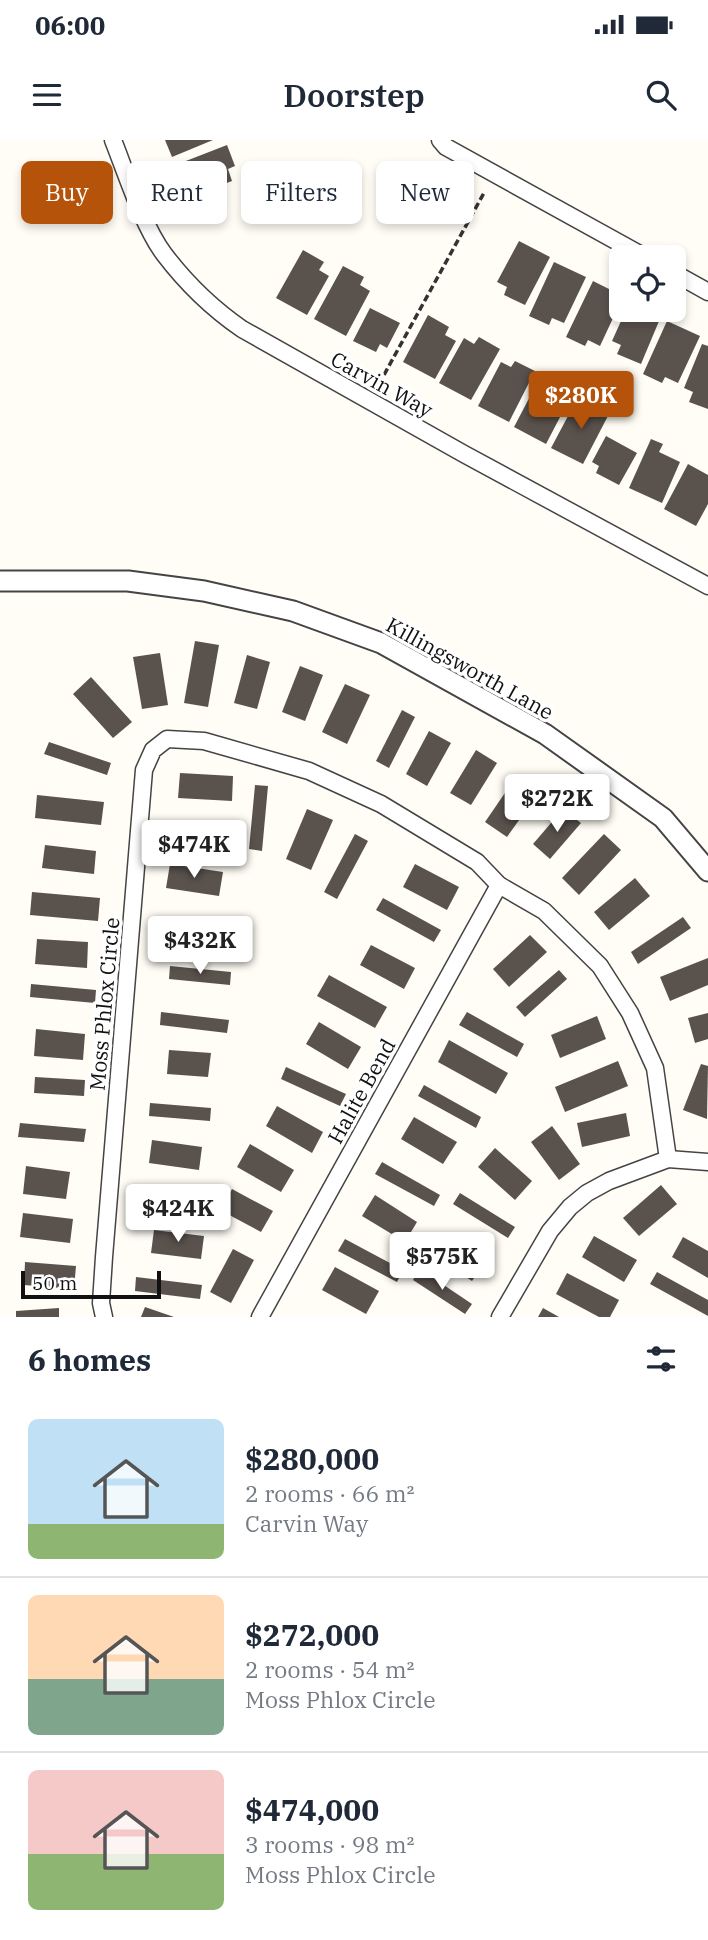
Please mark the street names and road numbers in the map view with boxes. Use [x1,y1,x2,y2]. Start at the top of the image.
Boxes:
street label: Carvin Way [326,344,439,424]
street label: Killingsworth Lane [381,610,559,726]
street label: Moss Phlox Circle [82,916,126,1092]
street label: Halite Bend [321,1033,401,1149]

